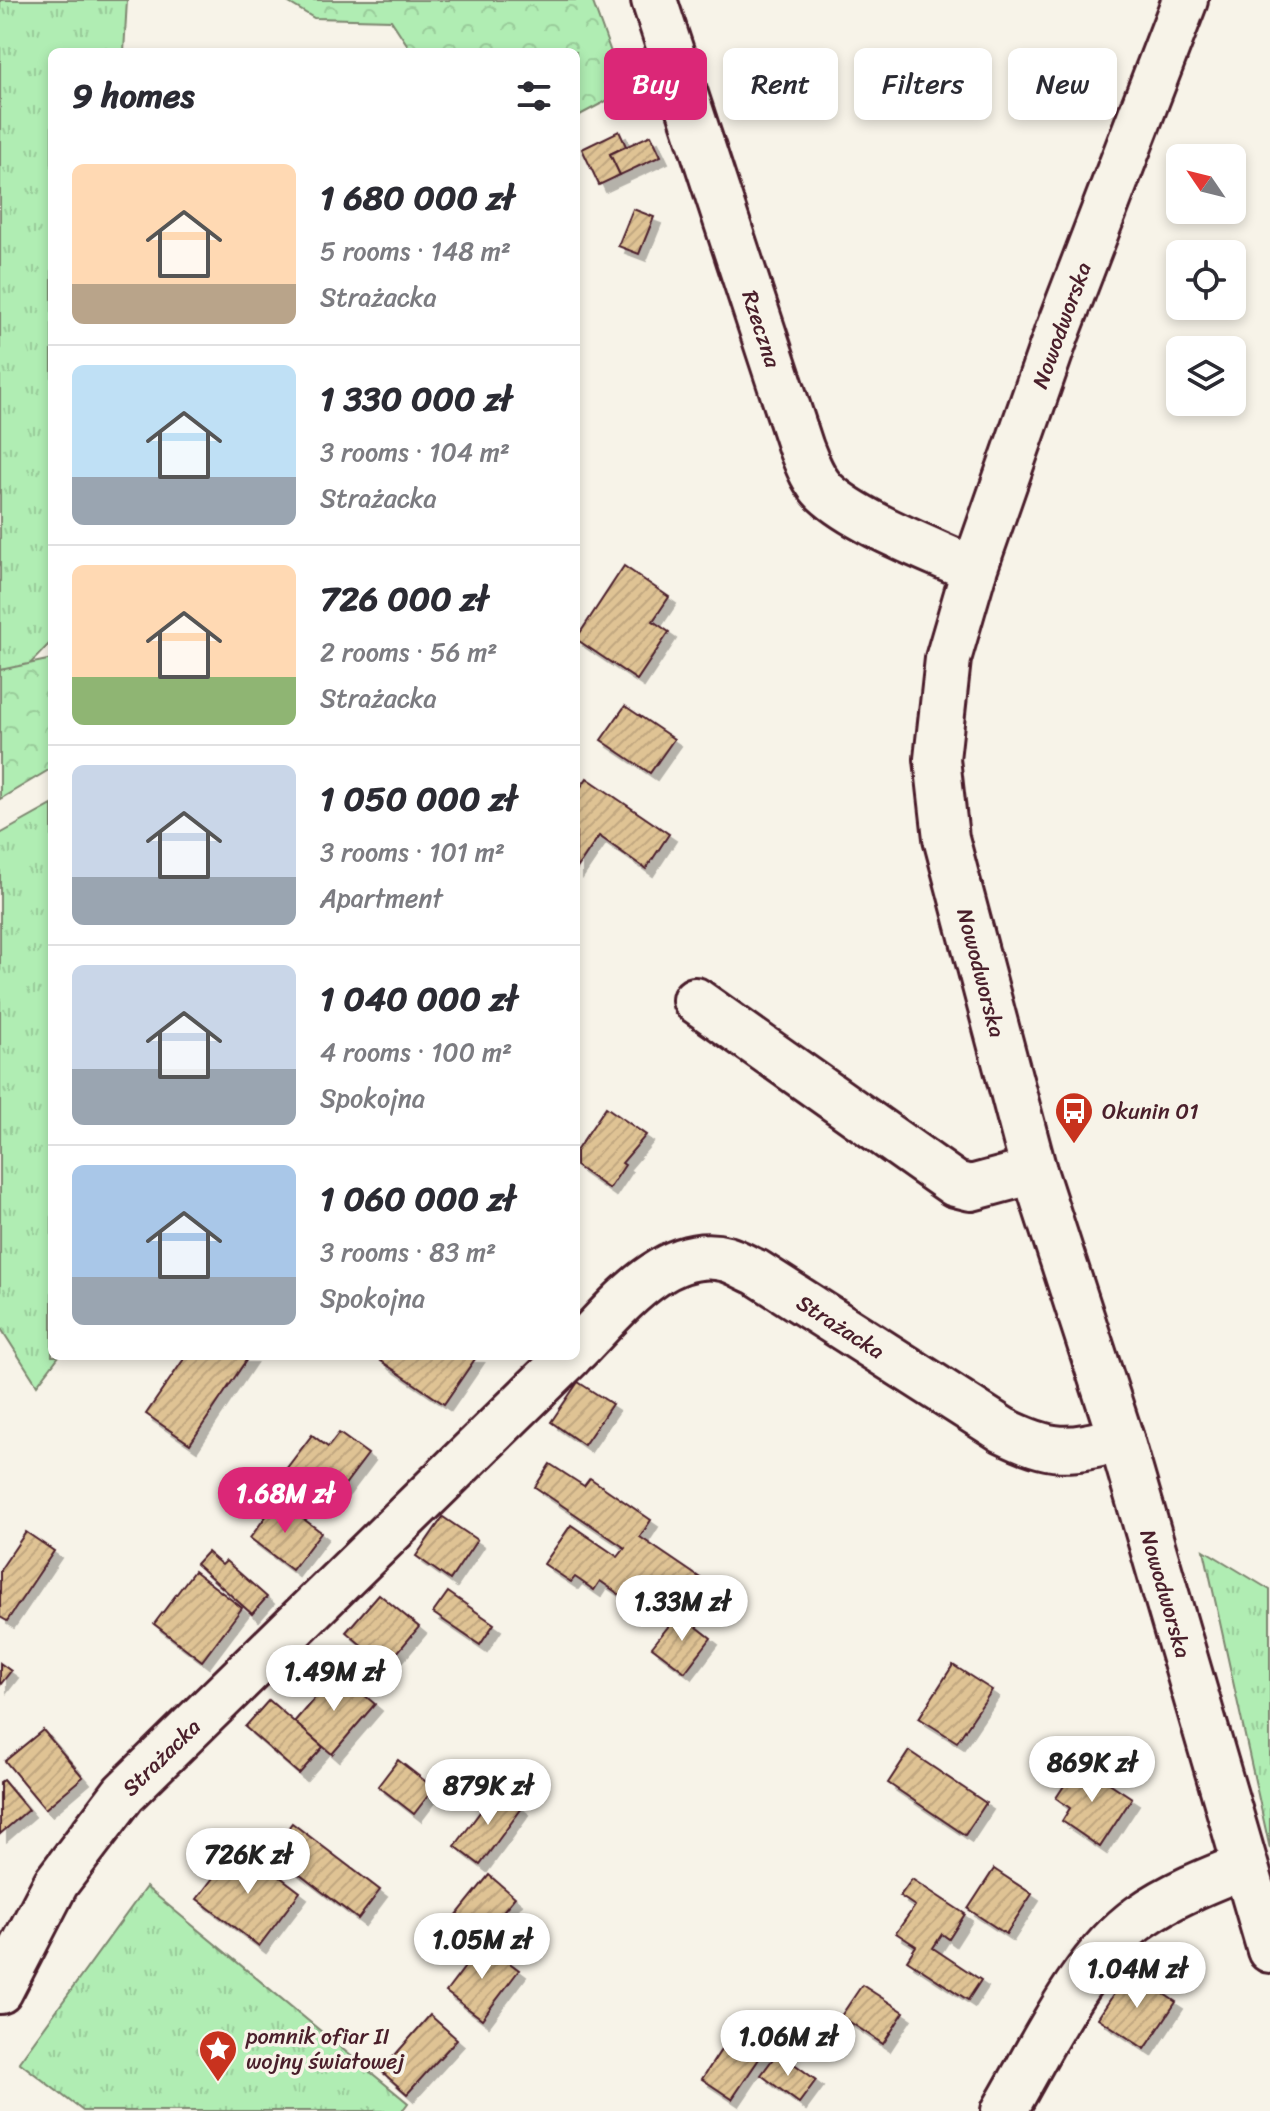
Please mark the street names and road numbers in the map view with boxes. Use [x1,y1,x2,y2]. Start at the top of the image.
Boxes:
street label: Nowodworska [1021,256,1102,394]
street label: Rzeczna [730,285,793,374]
street label: Nowodworska [945,904,1017,1042]
street label: Strażacka [788,1284,893,1370]
street label: Nowodworska [1128,1525,1203,1663]
street label: Strażacka [112,1709,210,1806]

